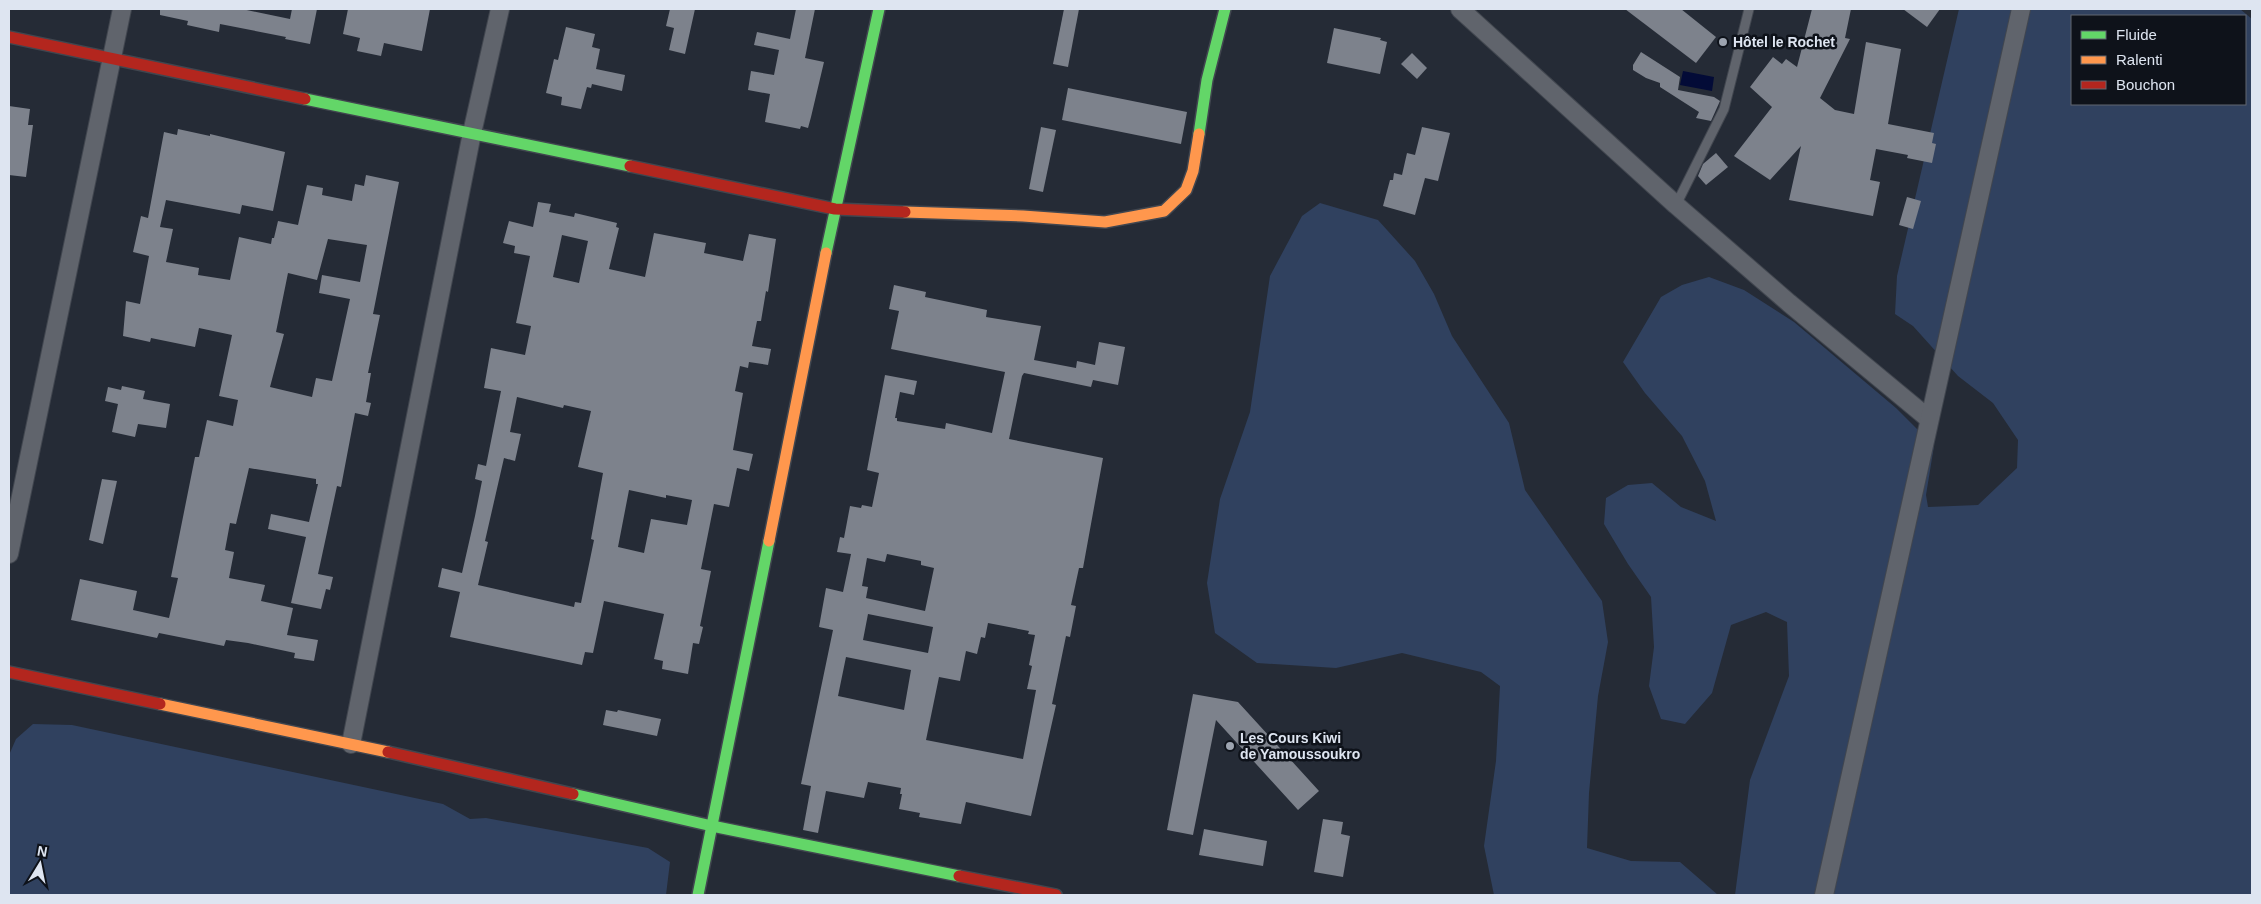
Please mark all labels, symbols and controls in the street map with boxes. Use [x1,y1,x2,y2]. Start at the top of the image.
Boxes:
legend [2071,15,2246,105]
text: Fluide [2116,26,2157,43]
place label: Hôtel le Rochet [1733,34,1835,50]
marker: Hôtel le Rochet [1717,36,1729,48]
text: Ralenti [2116,51,2163,68]
text: Bouchon [2116,76,2175,93]
place label: Les Cours Kiwi de Yamoussoukro [1240,730,1360,762]
marker: Les Cours Kiwi de Yamoussoukro [1224,740,1236,752]
north arrow [15,839,65,889]
text: N [36,842,49,860]

